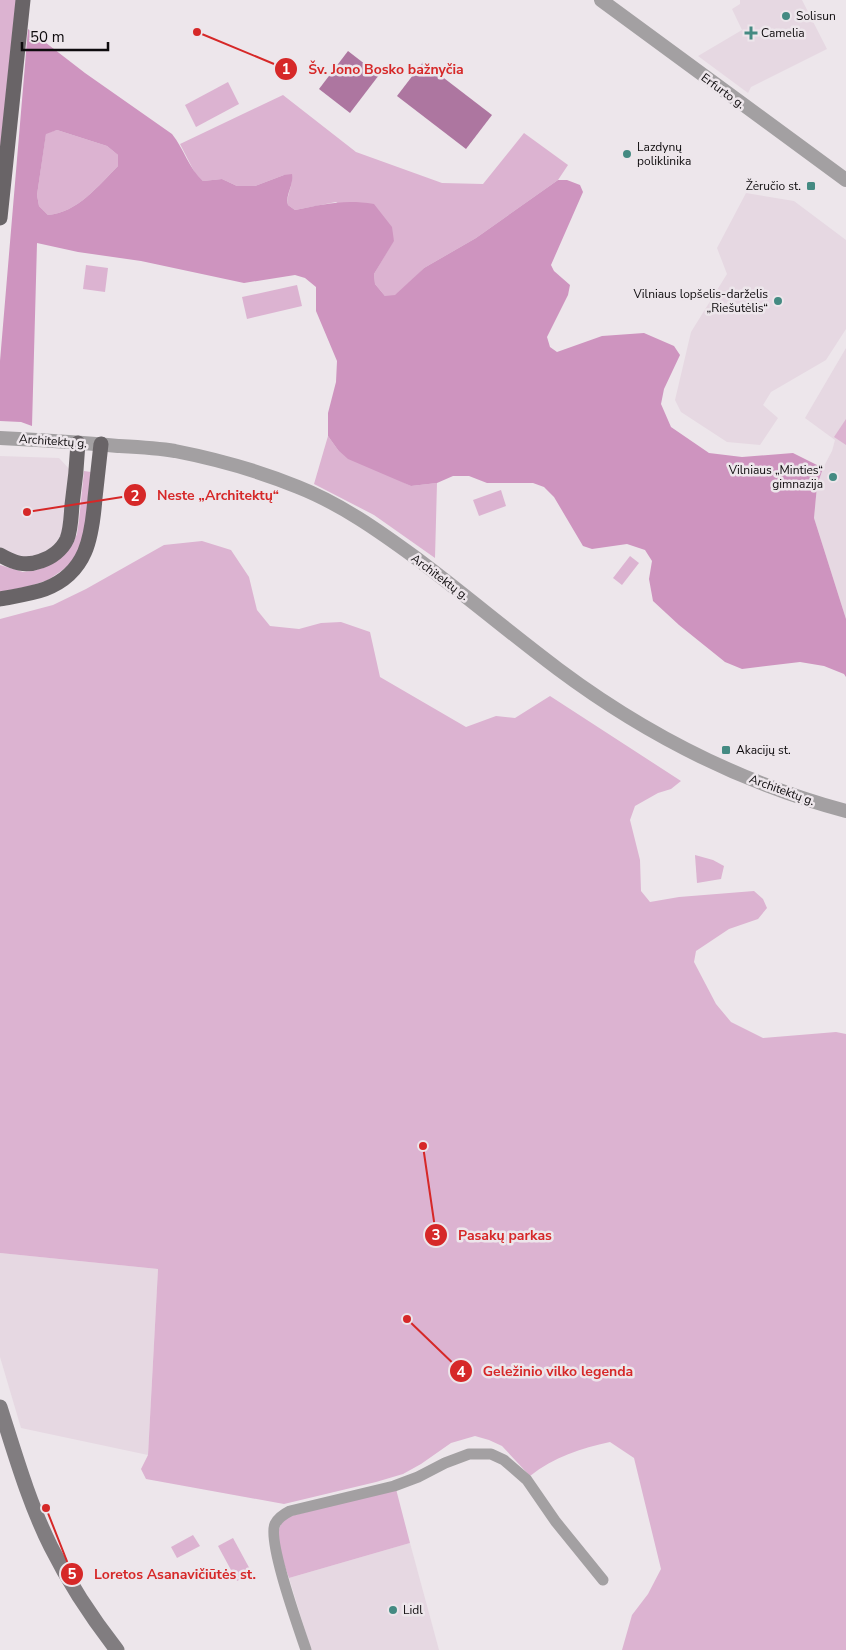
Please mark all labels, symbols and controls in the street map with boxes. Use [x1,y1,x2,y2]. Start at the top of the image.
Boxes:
place label: Solisun [796,8,836,24]
marker: Solisun [780,10,792,22]
scale bar [22,20,109,52]
place label: Camelia [761,25,805,41]
text: 50 m [30,27,65,47]
marker: Camelia [745,27,757,39]
callout: Šv. Jono Bosko bažnyčia [273,54,474,83]
text: 1 [281,59,291,79]
text: Šv. Jono Bosko bažnyčia [308,60,464,79]
street label: Erfurto g. [698,70,748,112]
place label: Lazdynų poliklinika [637,139,691,169]
marker: Lazdynų poliklinika [621,148,633,160]
place label: Žėručio st. [746,178,801,194]
marker: Žėručio st. [805,180,817,192]
place label: Vilniaus lopšelis-darželis „Riešutėlis“ [633,286,768,316]
marker: Vilniaus lopšelis-darželis „Riešutėlis“ [772,295,784,307]
street label: Architektų g. [18,431,88,451]
place label: Vilniaus „Minties“ gimnazija [728,462,823,492]
marker: Vilniaus „Minties“ gimnazija [827,471,839,483]
callout: Neste „Architektų“ [122,481,289,510]
text: 2 [130,486,140,506]
text: Neste „Architektų“ [157,486,279,505]
street label: Architektų g. [408,550,472,604]
place label: Akacijų st. [736,742,791,758]
marker: Akacijų st. [720,744,732,756]
street label: Architektų g. [747,771,817,809]
callout: Pasakų parkas [423,1220,562,1249]
text: 3 [431,1225,441,1245]
text: Pasakų parkas [458,1226,552,1245]
callout: Geležinio vilko legenda [448,1357,644,1386]
text: 4 [456,1362,466,1382]
text: Geležinio vilko legenda [483,1362,633,1381]
callout: Loretos Asanavičiūtės st. [59,1559,266,1588]
text: 5 [67,1564,77,1584]
text: Loretos Asanavičiūtės st. [94,1565,256,1584]
place label: Lidl [403,1602,423,1618]
marker: Lidl [387,1604,399,1616]

